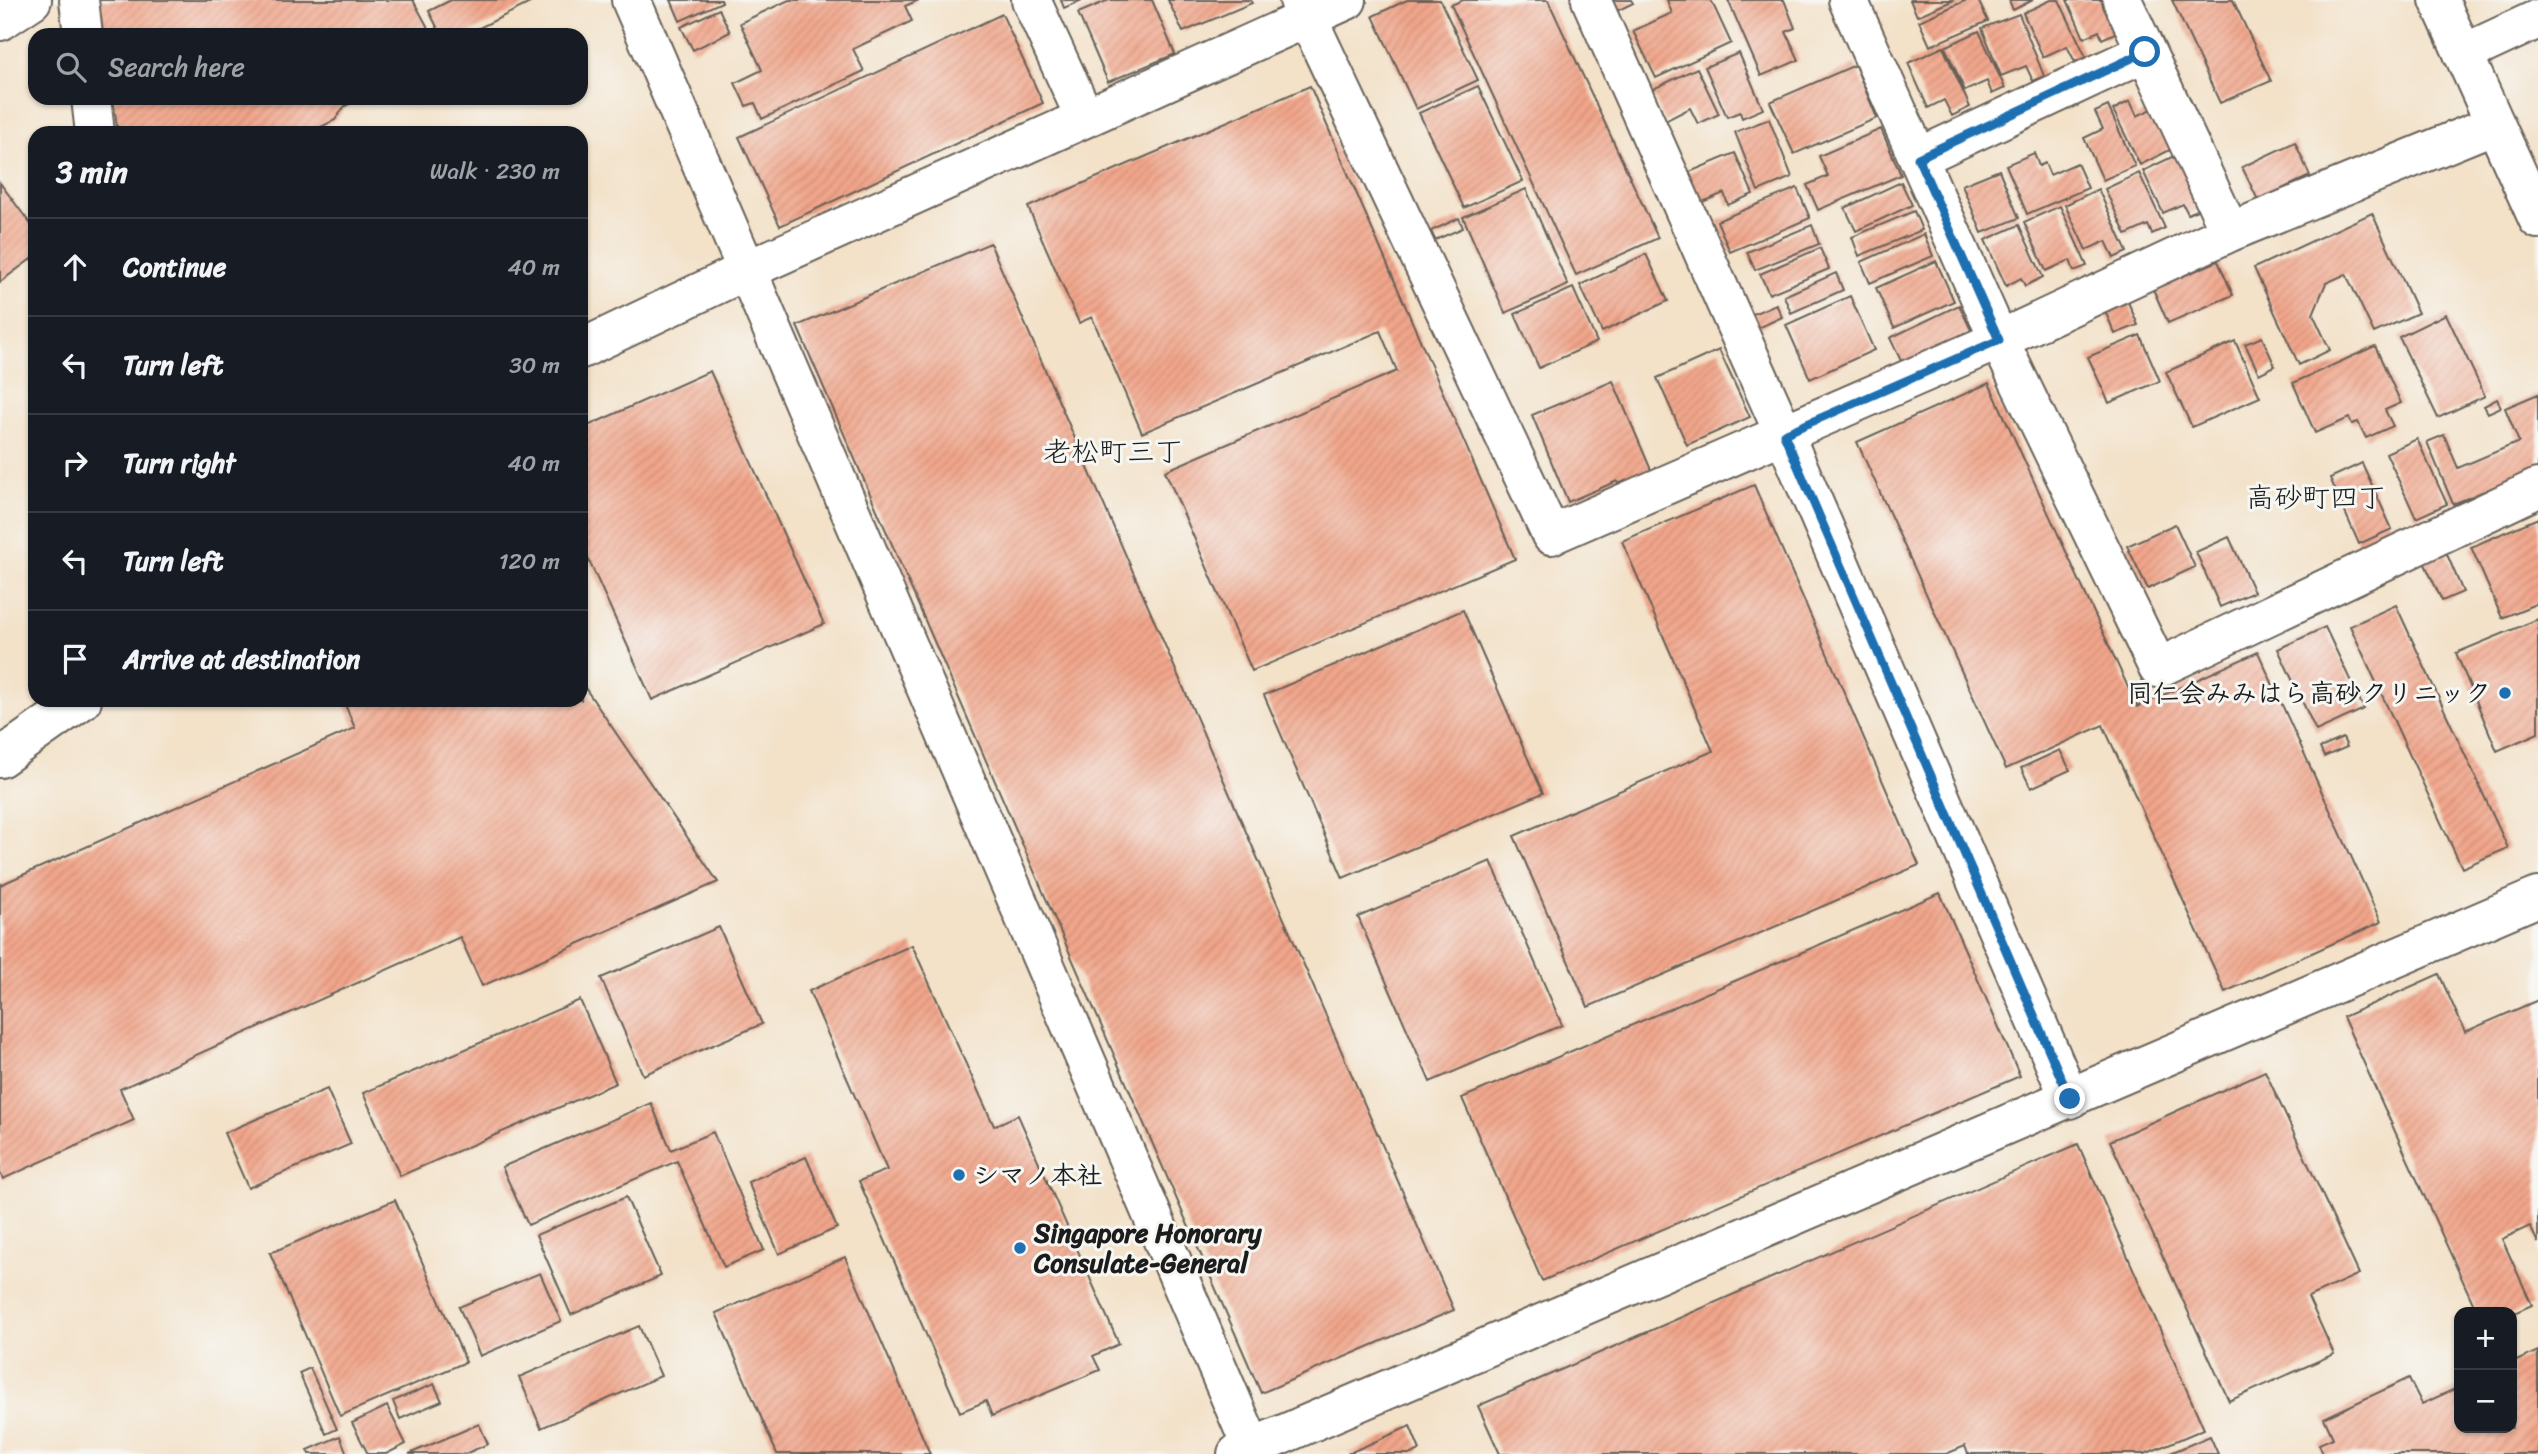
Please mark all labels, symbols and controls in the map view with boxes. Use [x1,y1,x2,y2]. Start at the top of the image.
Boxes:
search box [28,28,588,105]
route start [2129,36,2160,67]
text: Search here [108,44,245,90]
icon: search [52,48,90,86]
text: 3 min [56,145,128,199]
text: Walk · 230 m [430,151,560,192]
text: Continue [123,244,226,290]
text: 40 m [507,247,560,288]
icon: ahead [56,248,94,286]
text: Turn left [123,342,223,388]
text: 30 m [509,345,560,386]
icon: left [56,346,94,384]
district label: 老松町三丁 [1043,427,1183,476]
text: Turn right [123,440,236,486]
text: 40 m [507,443,560,484]
icon: right [56,444,94,482]
district label: 高砂町四丁 [2246,473,2386,522]
text: Turn left [123,538,223,584]
text: 120 m [499,541,560,582]
icon: left [56,542,94,580]
text: Arrive at destination [123,636,360,682]
icon: arrive [56,640,94,678]
place label: 同仁会みみはら高砂クリニック [2127,670,2491,716]
marker: 同仁会みみはら高砂クリニック [2497,685,2513,701]
route end [2054,1083,2085,1114]
place label: シマノ本社 [973,1152,1102,1198]
marker: シマノ本社 [951,1167,967,1183]
place label: Singapore Honorary Consulate-General [1033,1210,1262,1286]
marker: Singapore Honorary Consulate-General [1012,1240,1028,1256]
map controls [2454,1307,2517,1433]
button: + [2454,1307,2517,1370]
button: − [2454,1370,2517,1433]

